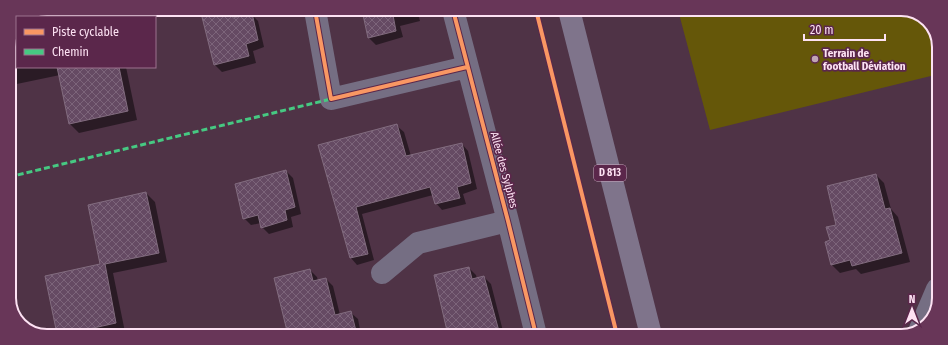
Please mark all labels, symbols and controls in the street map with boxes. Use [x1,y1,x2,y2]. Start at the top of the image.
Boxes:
legend [16,16,156,68]
scale bar [804,16,885,42]
text: 20 m [810,23,834,37]
text: Piste cyclable [52,25,119,39]
text: Chemin [52,45,89,59]
place label: Terrain de football Déviation [823,47,906,73]
marker: Terrain de football Déviation [810,54,820,64]
street label: Allée des Sylphes [488,130,521,210]
road number: D 813 [594,165,626,181]
north arrow [892,289,932,329]
text: N [909,293,915,306]

